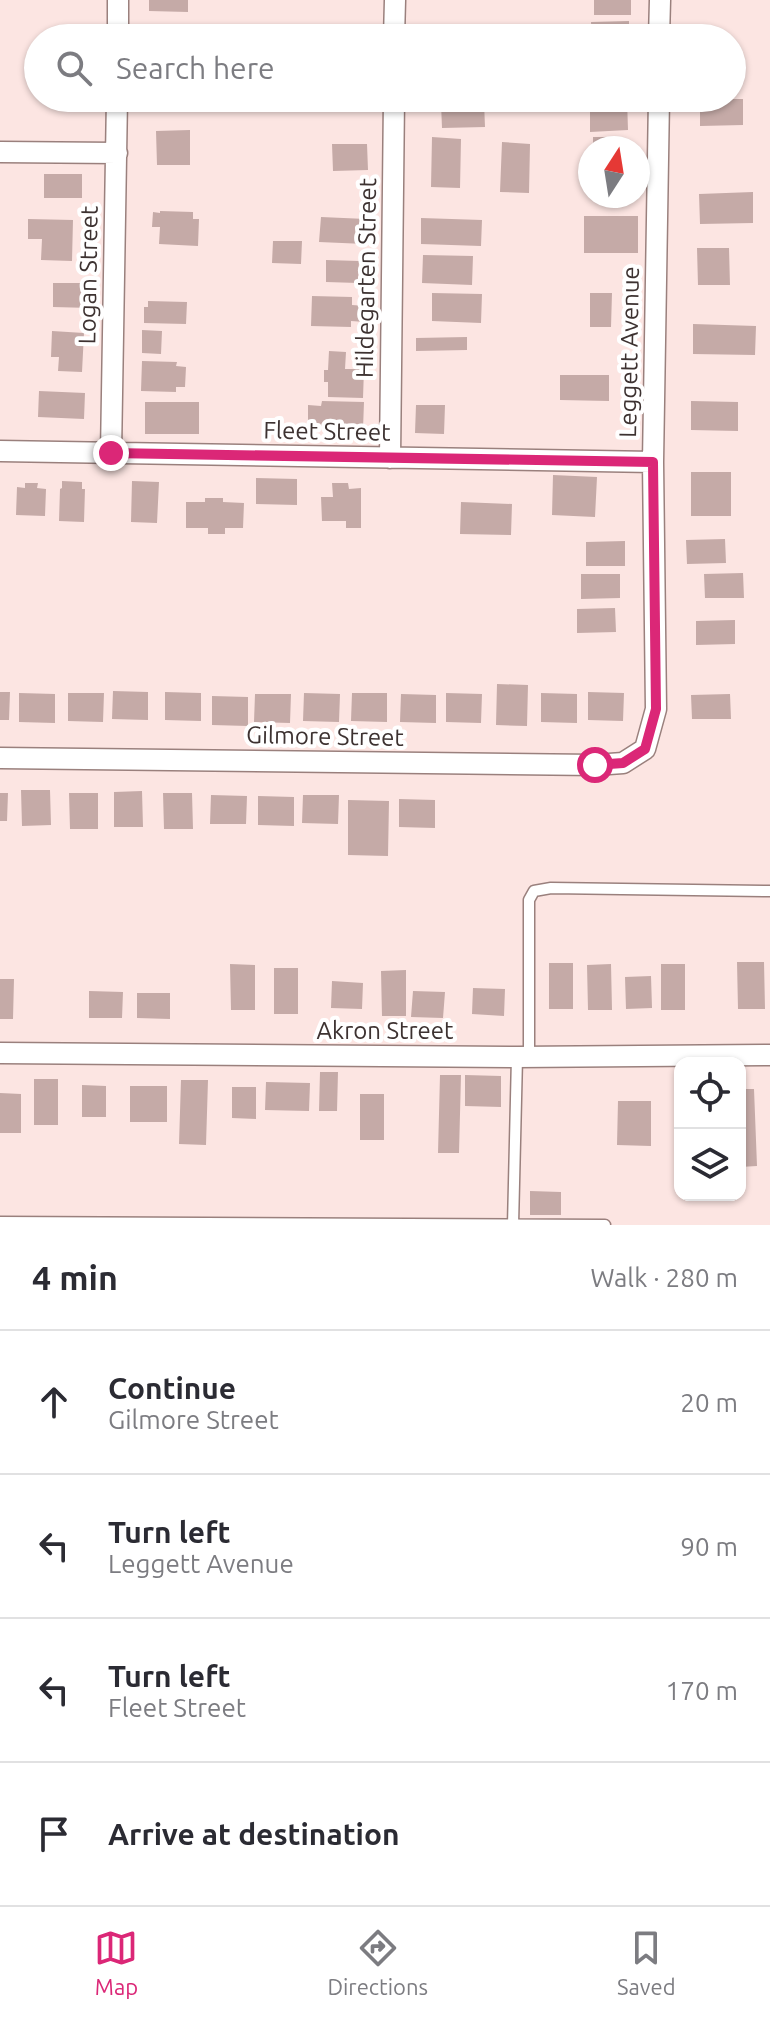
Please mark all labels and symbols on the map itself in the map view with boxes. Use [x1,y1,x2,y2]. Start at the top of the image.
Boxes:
north arrow [578,136,650,208]
street label: Hildegarten Street [351,177,381,378]
street label: Logan Street [73,205,103,345]
street label: Leggett Avenue [614,266,644,438]
street label: Fleet Street [263,416,391,446]
route end [93,435,129,471]
street label: Gilmore Street [246,721,405,751]
route start [577,747,613,783]
street label: Akron Street [316,1017,454,1044]

